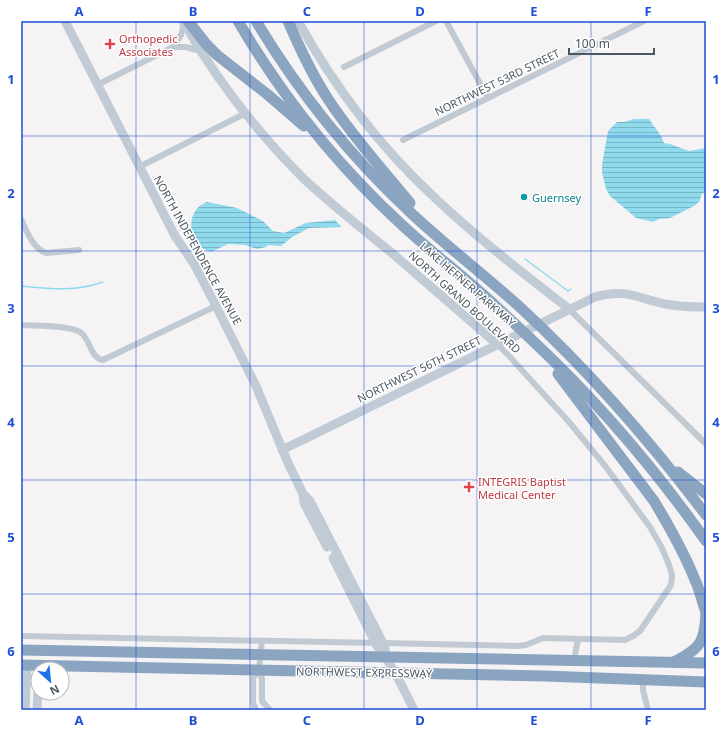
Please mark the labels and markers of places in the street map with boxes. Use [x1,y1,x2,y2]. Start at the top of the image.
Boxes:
place label: Orthopedic Associates [119,31,177,59]
marker: Orthopedic Associates [104,38,116,50]
place label: Guernsey [532,190,582,205]
marker: Guernsey [519,192,529,202]
place label: INTEGRIS Baptist Medical Center [478,474,566,502]
marker: INTEGRIS Baptist Medical Center [463,481,475,493]

